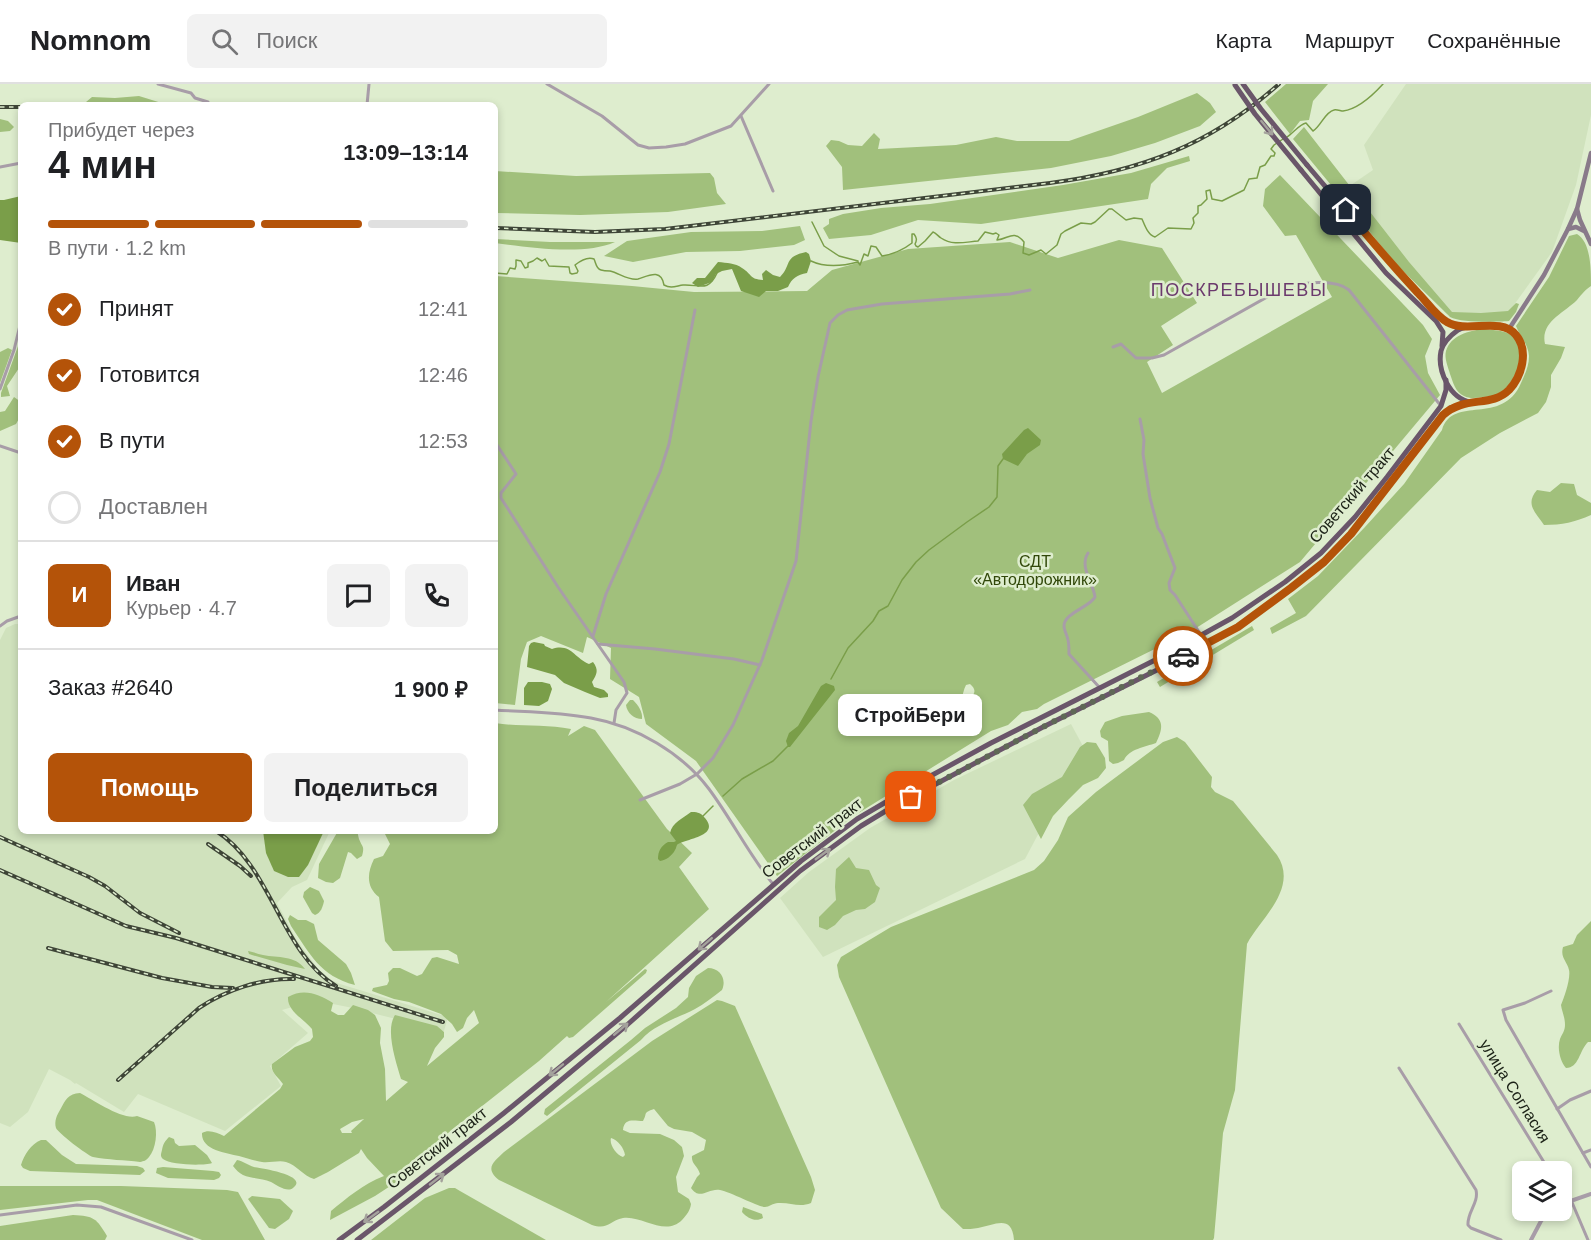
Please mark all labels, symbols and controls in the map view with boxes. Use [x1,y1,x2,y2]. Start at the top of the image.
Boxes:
search box [187,14,607,68]
text: Nomnom [30,25,151,56]
icon: search [208,25,241,58]
text: Поиск [256,28,317,53]
text: Карта [1216,29,1272,52]
text: Маршрут [1305,29,1394,52]
text: Сохранённые [1427,29,1561,52]
text: Прибудет через [48,119,194,141]
one-way arrow [1260,120,1273,136]
text: 13:09–13:14 [343,140,468,165]
text: 4 мин [48,143,157,186]
pin [1320,184,1371,235]
icon: home [1329,193,1362,226]
text: В пути · 1.2 km [48,237,186,259]
district label: ПОСКРЕБЫШЕВЫ [1151,280,1327,300]
icon: check [48,293,81,326]
text: Принят [99,296,173,321]
text: 12:41 [418,298,468,320]
icon: check [48,359,81,392]
text: Готовится [99,362,200,387]
text: 12:46 [418,364,468,386]
icon: check [48,425,81,458]
text: В пути [99,428,165,453]
text: 12:53 [418,430,468,452]
street label: Советский тракт [1306,443,1399,546]
text: Доставлен [99,494,208,519]
park label: СДТ «Автодорожник» [973,553,1097,588]
button: chat [327,564,390,627]
button: phone [405,564,468,627]
text: Иван [126,571,181,596]
text: И [72,582,87,607]
text: Курьер · 4.7 [126,597,237,619]
courier [1153,626,1213,686]
icon: car [1167,640,1200,673]
text: Заказ #2640 [48,675,173,700]
text: 1 900 ₽ [394,677,468,702]
callout: СтройБери [839,695,983,737]
text: СтройБери [855,704,965,726]
button: Помощь [48,753,252,822]
button: Поделиться [264,753,468,822]
pin [885,771,936,822]
icon: bag [894,780,927,813]
street label: Советский тракт [758,794,866,881]
one-way arrow [815,847,831,860]
one-way arrow [698,937,713,951]
one-way arrow [613,1023,629,1036]
street label: улица Согласия [1476,1036,1554,1146]
one-way arrow [549,1063,564,1077]
street label: Советский тракт [384,1104,491,1192]
map controls [1512,1161,1572,1221]
button: layers [1512,1161,1572,1221]
one-way arrow [429,1173,445,1186]
one-way arrow [363,1211,379,1223]

